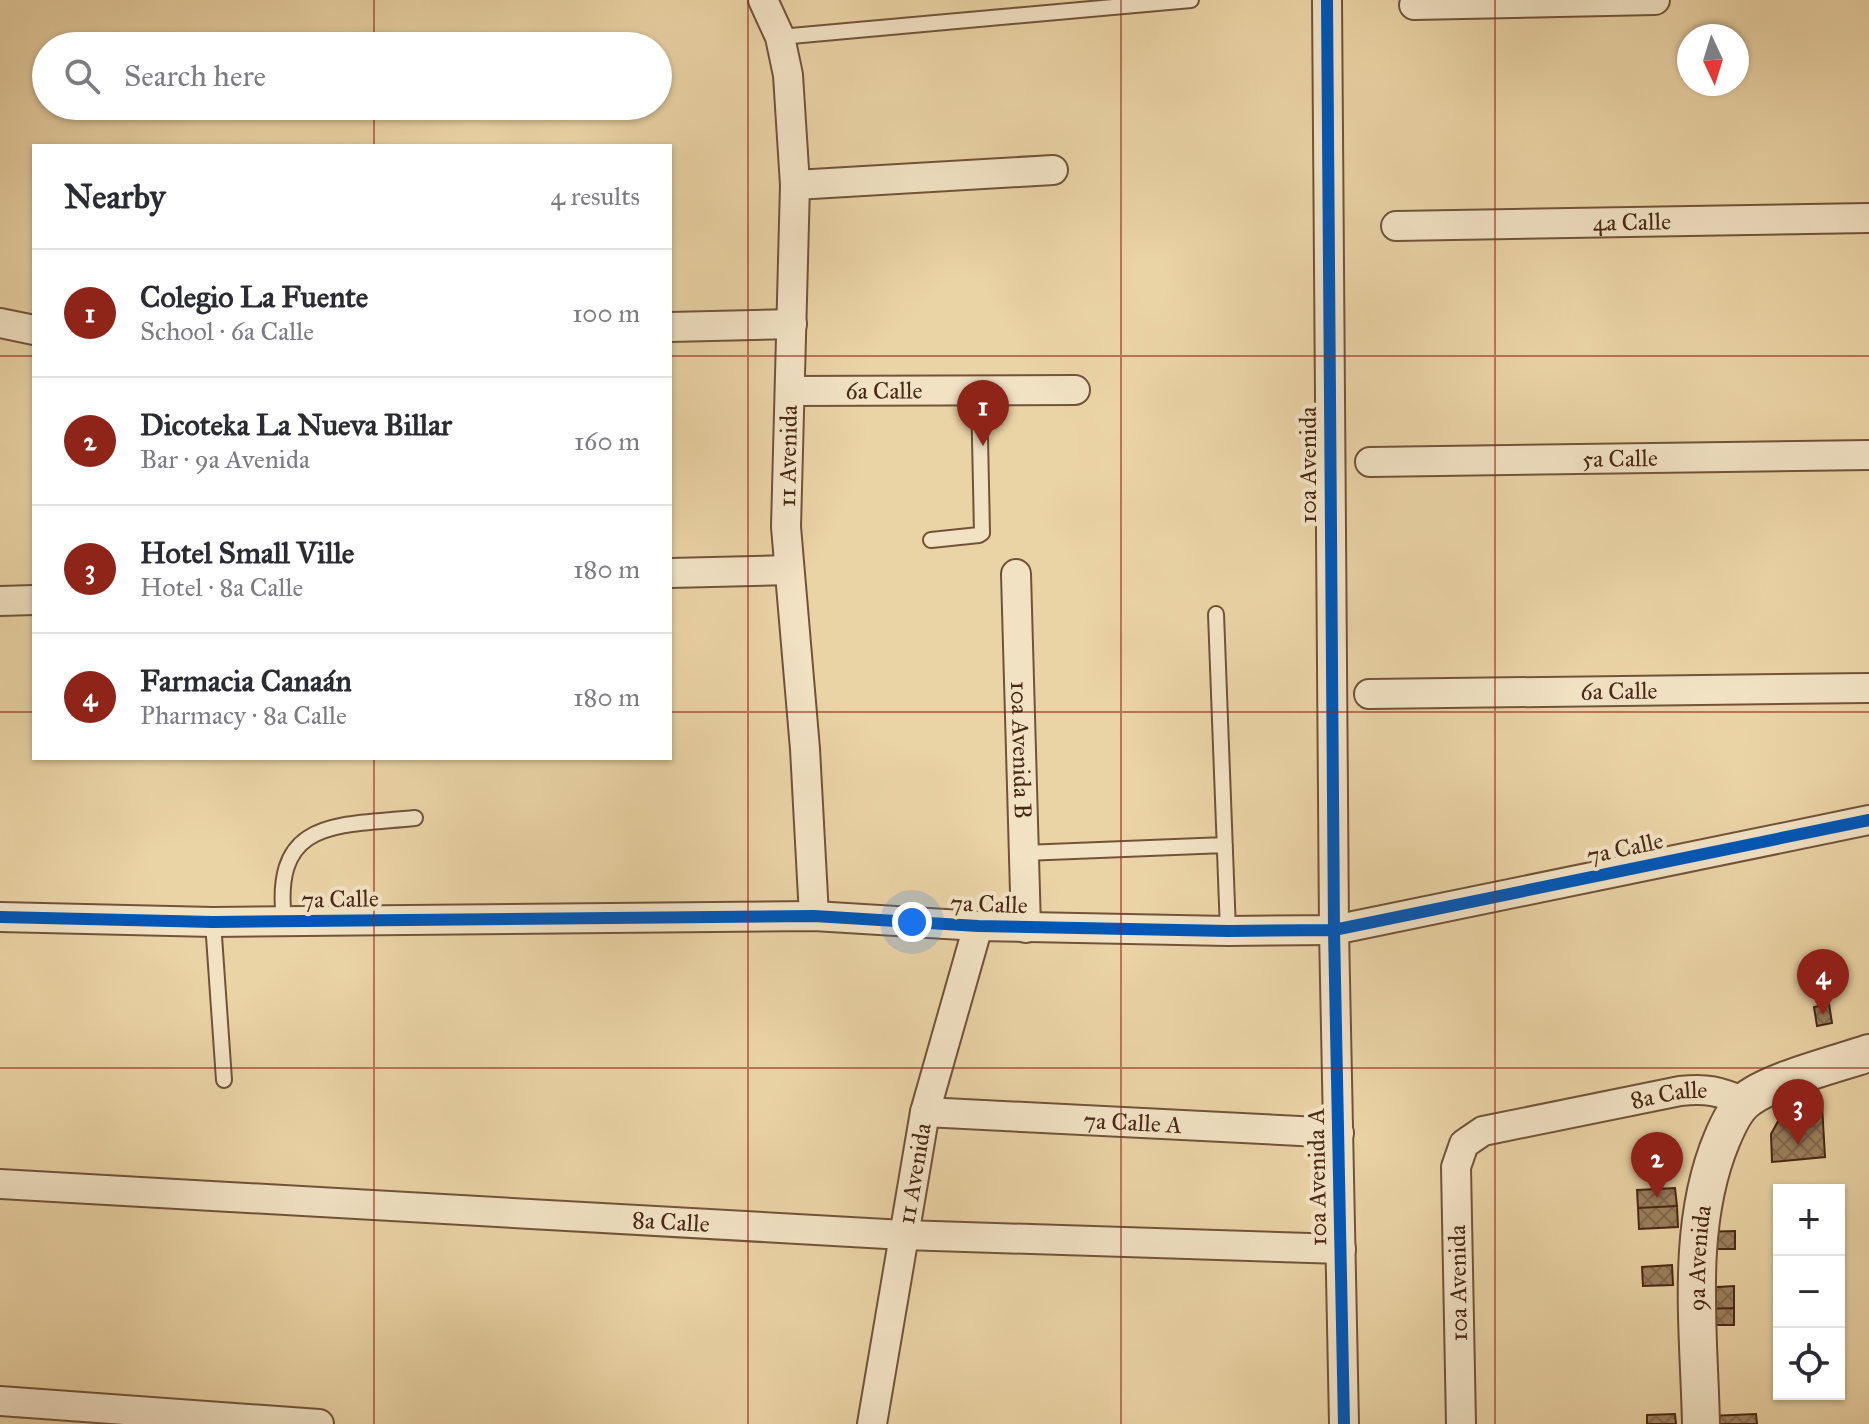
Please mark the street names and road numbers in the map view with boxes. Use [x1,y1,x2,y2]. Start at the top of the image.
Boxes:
street label: 4a Calle [1593,206,1671,238]
street label: 6a Calle [845,376,923,406]
street label: 11 Avenida [772,404,804,507]
street label: 10a Avenida [1293,406,1323,523]
street label: 5a Calle [1582,443,1658,474]
street label: 6a Calle [1580,676,1658,706]
street label: 10a Avenida B [1004,681,1038,819]
street label: 7a Calle [1584,825,1666,871]
street label: 7a Calle [301,883,379,915]
street label: 7a Calle [950,888,1028,920]
street label: 8a Calle [1628,1075,1708,1116]
street label: 7a Calle A [1083,1105,1183,1140]
street label: 10a Avenida A [1301,1108,1333,1246]
street label: 11 Avenida [891,1120,938,1227]
street label: 9a Avenida [1682,1202,1718,1311]
street label: 8a Calle [631,1205,710,1239]
street label: 10a Avenida [1442,1224,1474,1342]

